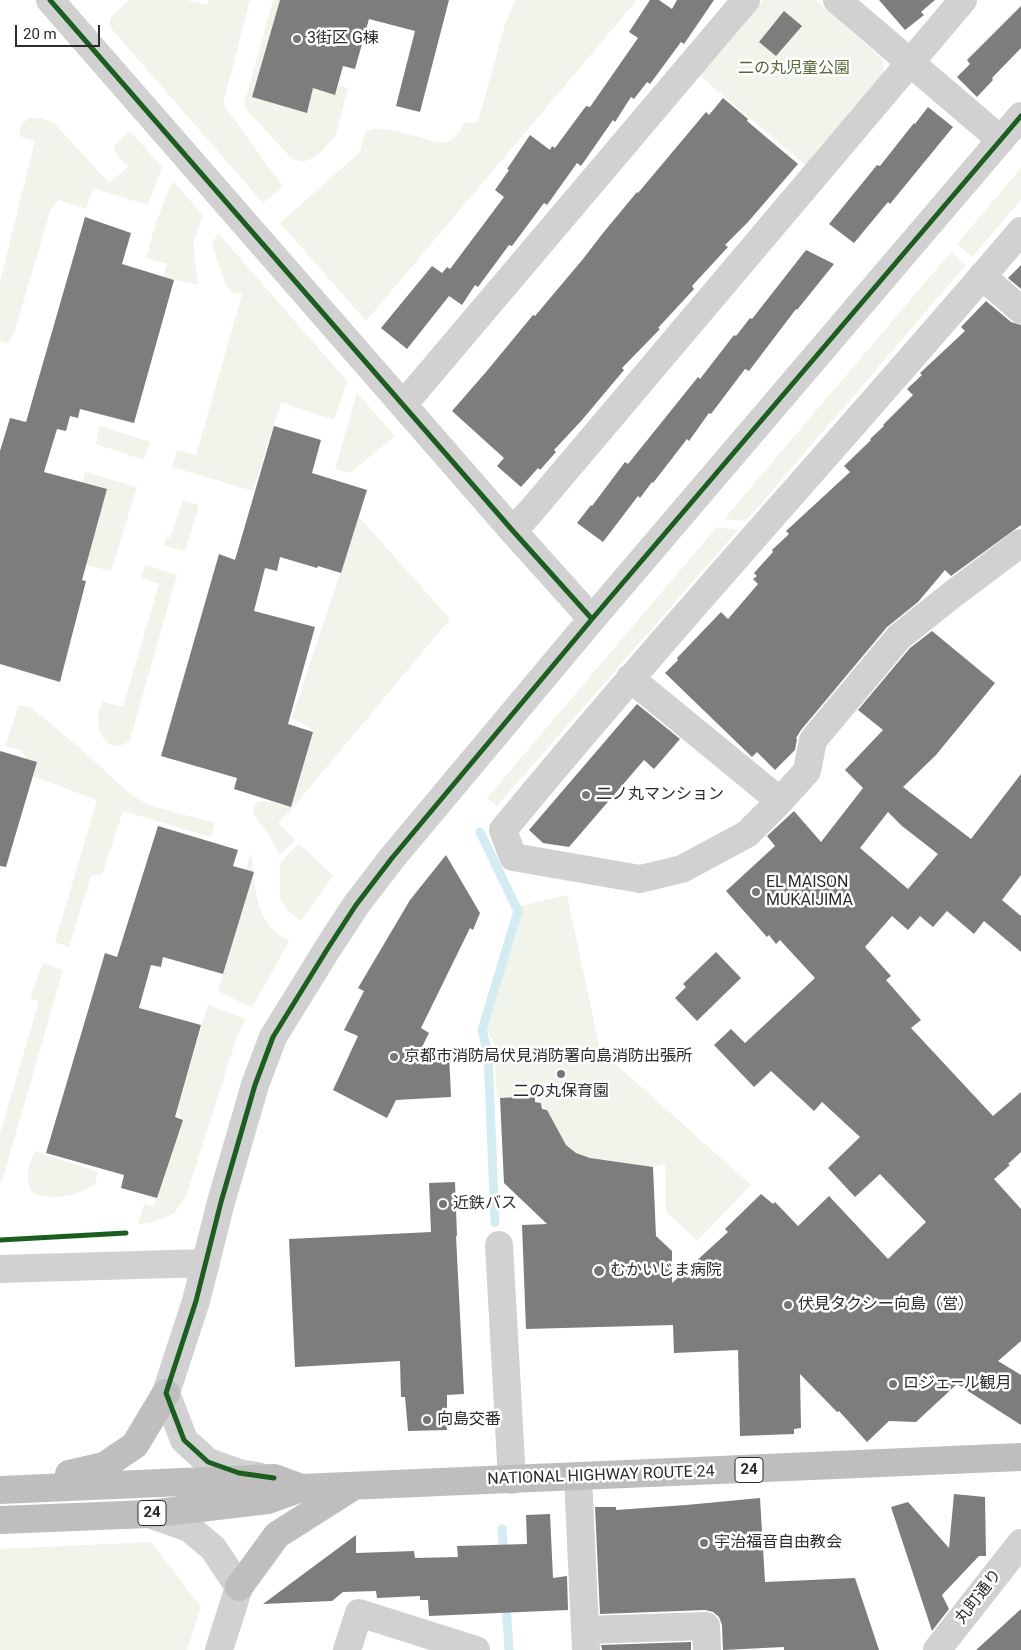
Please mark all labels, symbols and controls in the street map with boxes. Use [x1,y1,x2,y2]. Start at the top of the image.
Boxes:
scale bar [18,15,102,47]
text: 20 m [23,25,57,43]
place label: 3街区 G棟 [307,29,379,49]
marker: 3街区 G棟 [291,33,303,45]
park label: 二の丸児童公園 [738,59,850,79]
place label: 二ノ丸マンション [596,785,724,805]
marker: 二ノ丸マンション [580,789,592,801]
place label: EL MAISON MUKAIJIMA [766,873,853,911]
marker: EL MAISON MUKAIJIMA [750,886,762,898]
place label: 京都市消防局伏見消防署向島消防出張所 [404,1047,692,1067]
marker: 京都市消防局伏見消防署向島消防出張所 [388,1051,400,1063]
marker: 二の丸保育園 [555,1068,567,1080]
place label: 二の丸保育園 [513,1082,609,1102]
place label: 近鉄バス [453,1194,517,1214]
marker: 近鉄バス [437,1198,449,1210]
place label: むかいじま病院 [610,1261,722,1281]
marker: むかいじま病院 [592,1264,606,1278]
place label: 伏見タクシー向島（営） [798,1295,974,1315]
marker: 伏見タクシー向島（営） [782,1299,794,1311]
place label: ロジェ―ル観月 [903,1374,1011,1394]
marker: ロジェ―ル観月 [887,1378,899,1390]
place label: 向島交番 [437,1410,501,1430]
marker: 向島交番 [421,1414,433,1426]
road number: 24 [735,1458,763,1482]
street label: NATIONAL HIGHWAY ROUTE 24 [487,1462,715,1490]
road number: 24 [138,1500,166,1526]
place label: 宇治福音自由教会 [714,1533,842,1553]
marker: 宇治福音自由教会 [698,1537,710,1549]
street label: 丸町通り [952,1566,1006,1628]

